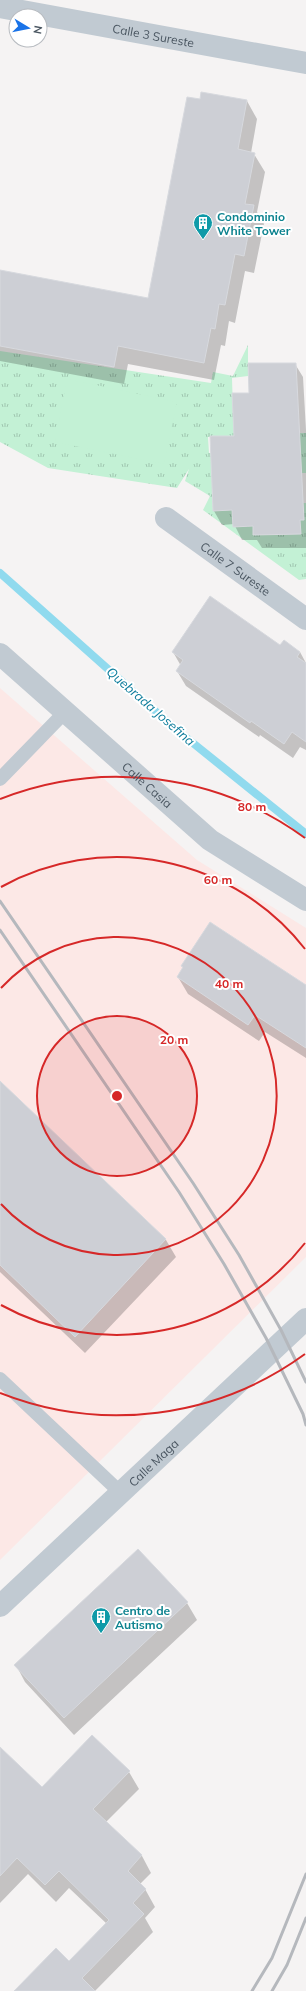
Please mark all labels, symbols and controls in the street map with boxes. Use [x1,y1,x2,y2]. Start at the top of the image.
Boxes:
north arrow [8,8,48,48]
street label: Calle 3 Sureste [111,20,196,50]
text: N [30,24,45,35]
place label: Condominio White Tower [217,209,291,238]
building icon: Condominio White Tower [192,212,214,240]
street label: Calle 7 Sureste [198,538,274,599]
water label: Quebrada Josefina [104,663,199,749]
street label: Calle Casia [119,759,176,811]
text: 80 m [238,799,266,814]
text: 60 m [204,872,232,887]
text: 40 m [215,976,243,991]
text: 20 m [160,1032,188,1047]
centre of rings [110,1089,124,1103]
street label: Calle Maga [125,1435,181,1489]
place label: Centro de Autismo [115,1603,171,1632]
building icon: Centro de Autismo [90,1606,112,1634]

